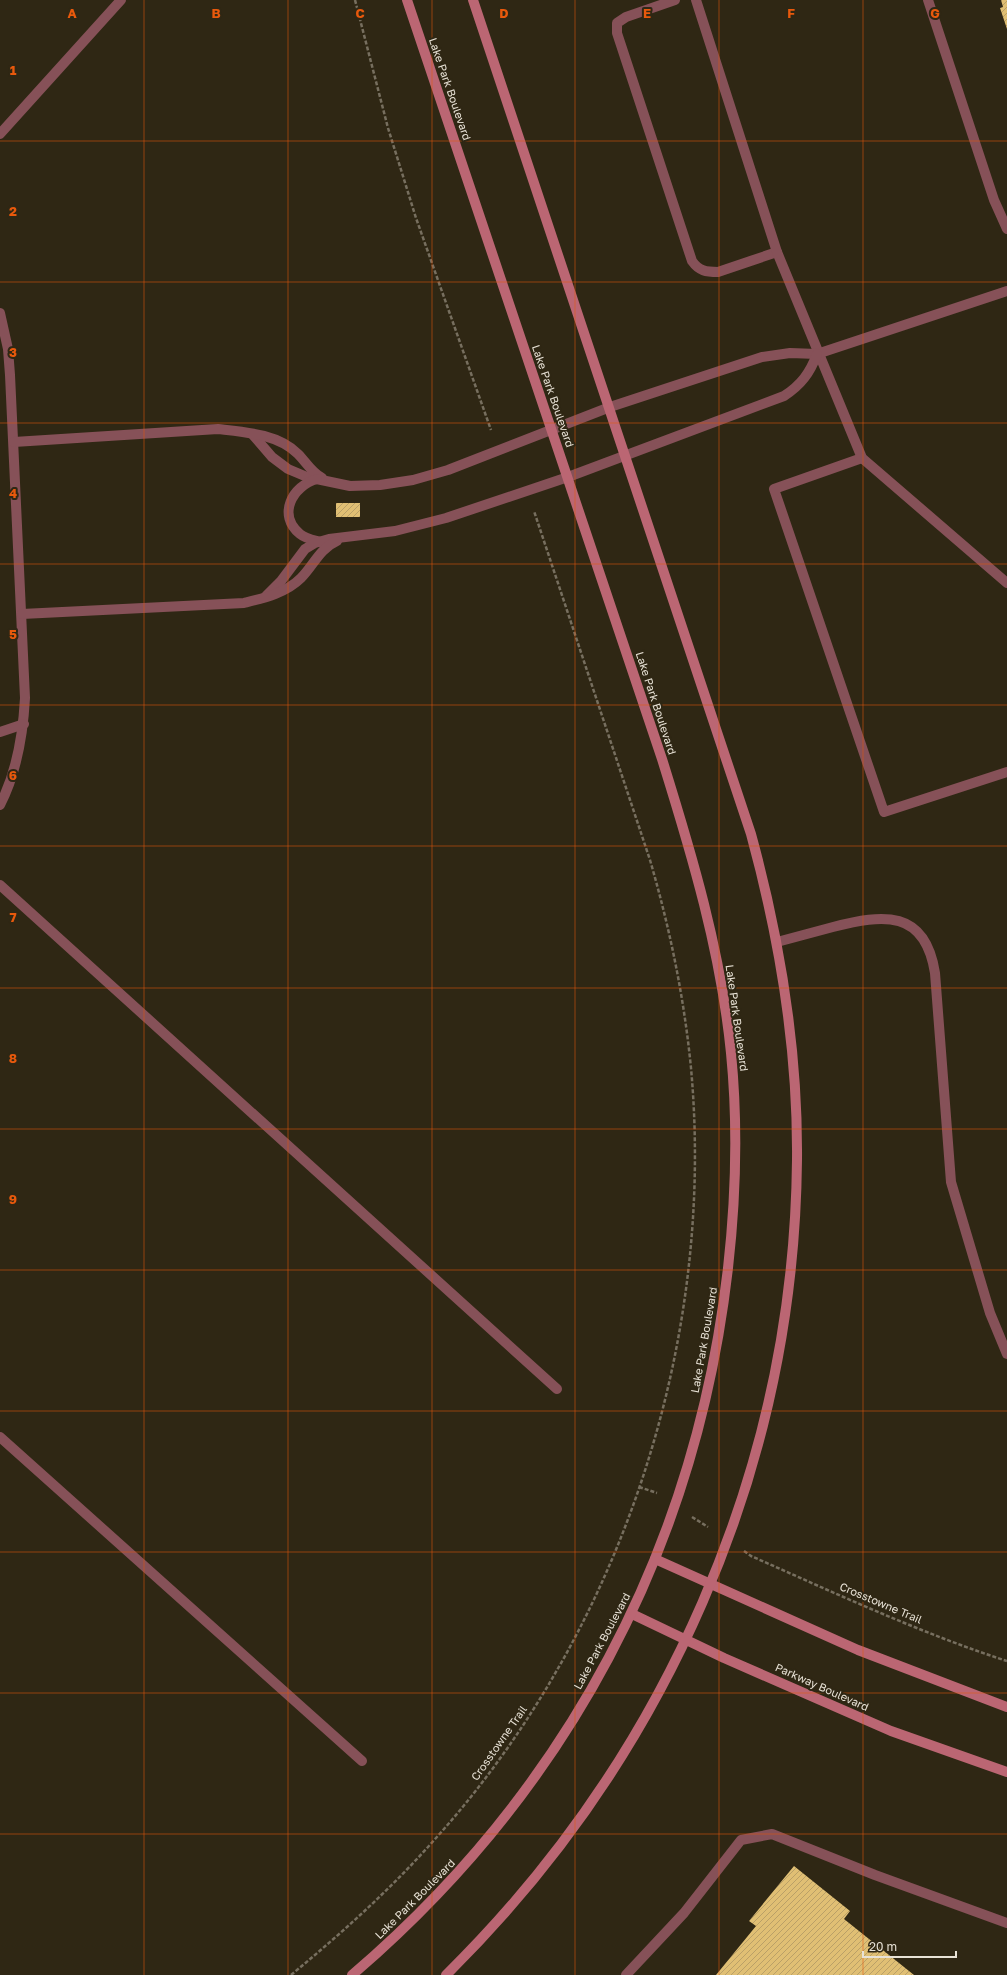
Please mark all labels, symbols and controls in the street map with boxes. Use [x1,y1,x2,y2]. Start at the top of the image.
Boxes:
text: A [67,5,77,21]
text: B [211,5,221,21]
text: C [355,5,365,21]
text: D [499,5,509,21]
text: E [643,5,651,21]
text: F [787,5,795,21]
text: G [930,5,940,21]
street label: Lake Park Boulevard [427,36,474,142]
text: 1 [10,62,17,78]
text: 2 [9,203,17,219]
street label: Lake Park Boulevard [530,343,577,449]
text: 3 [9,344,17,360]
text: 4 [9,485,17,501]
text: 5 [9,626,17,642]
street label: Lake Park Boulevard [634,650,679,756]
text: 6 [9,767,17,783]
text: 7 [9,909,17,925]
street label: Lake Park Boulevard [724,964,751,1072]
text: 8 [9,1050,17,1066]
text: 9 [9,1191,17,1207]
street label: Lake Park Boulevard [688,1286,719,1394]
street label: Crosstowne Trail [838,1579,925,1626]
street label: Lake Park Boulevard [571,1590,633,1691]
street label: Parkway Boulevard [774,1660,871,1713]
street label: Crosstowne Trail [468,1702,530,1783]
street label: Lake Park Boulevard [372,1856,457,1941]
scale bar [863,1933,956,1959]
text: 20 m [869,1939,897,1954]

